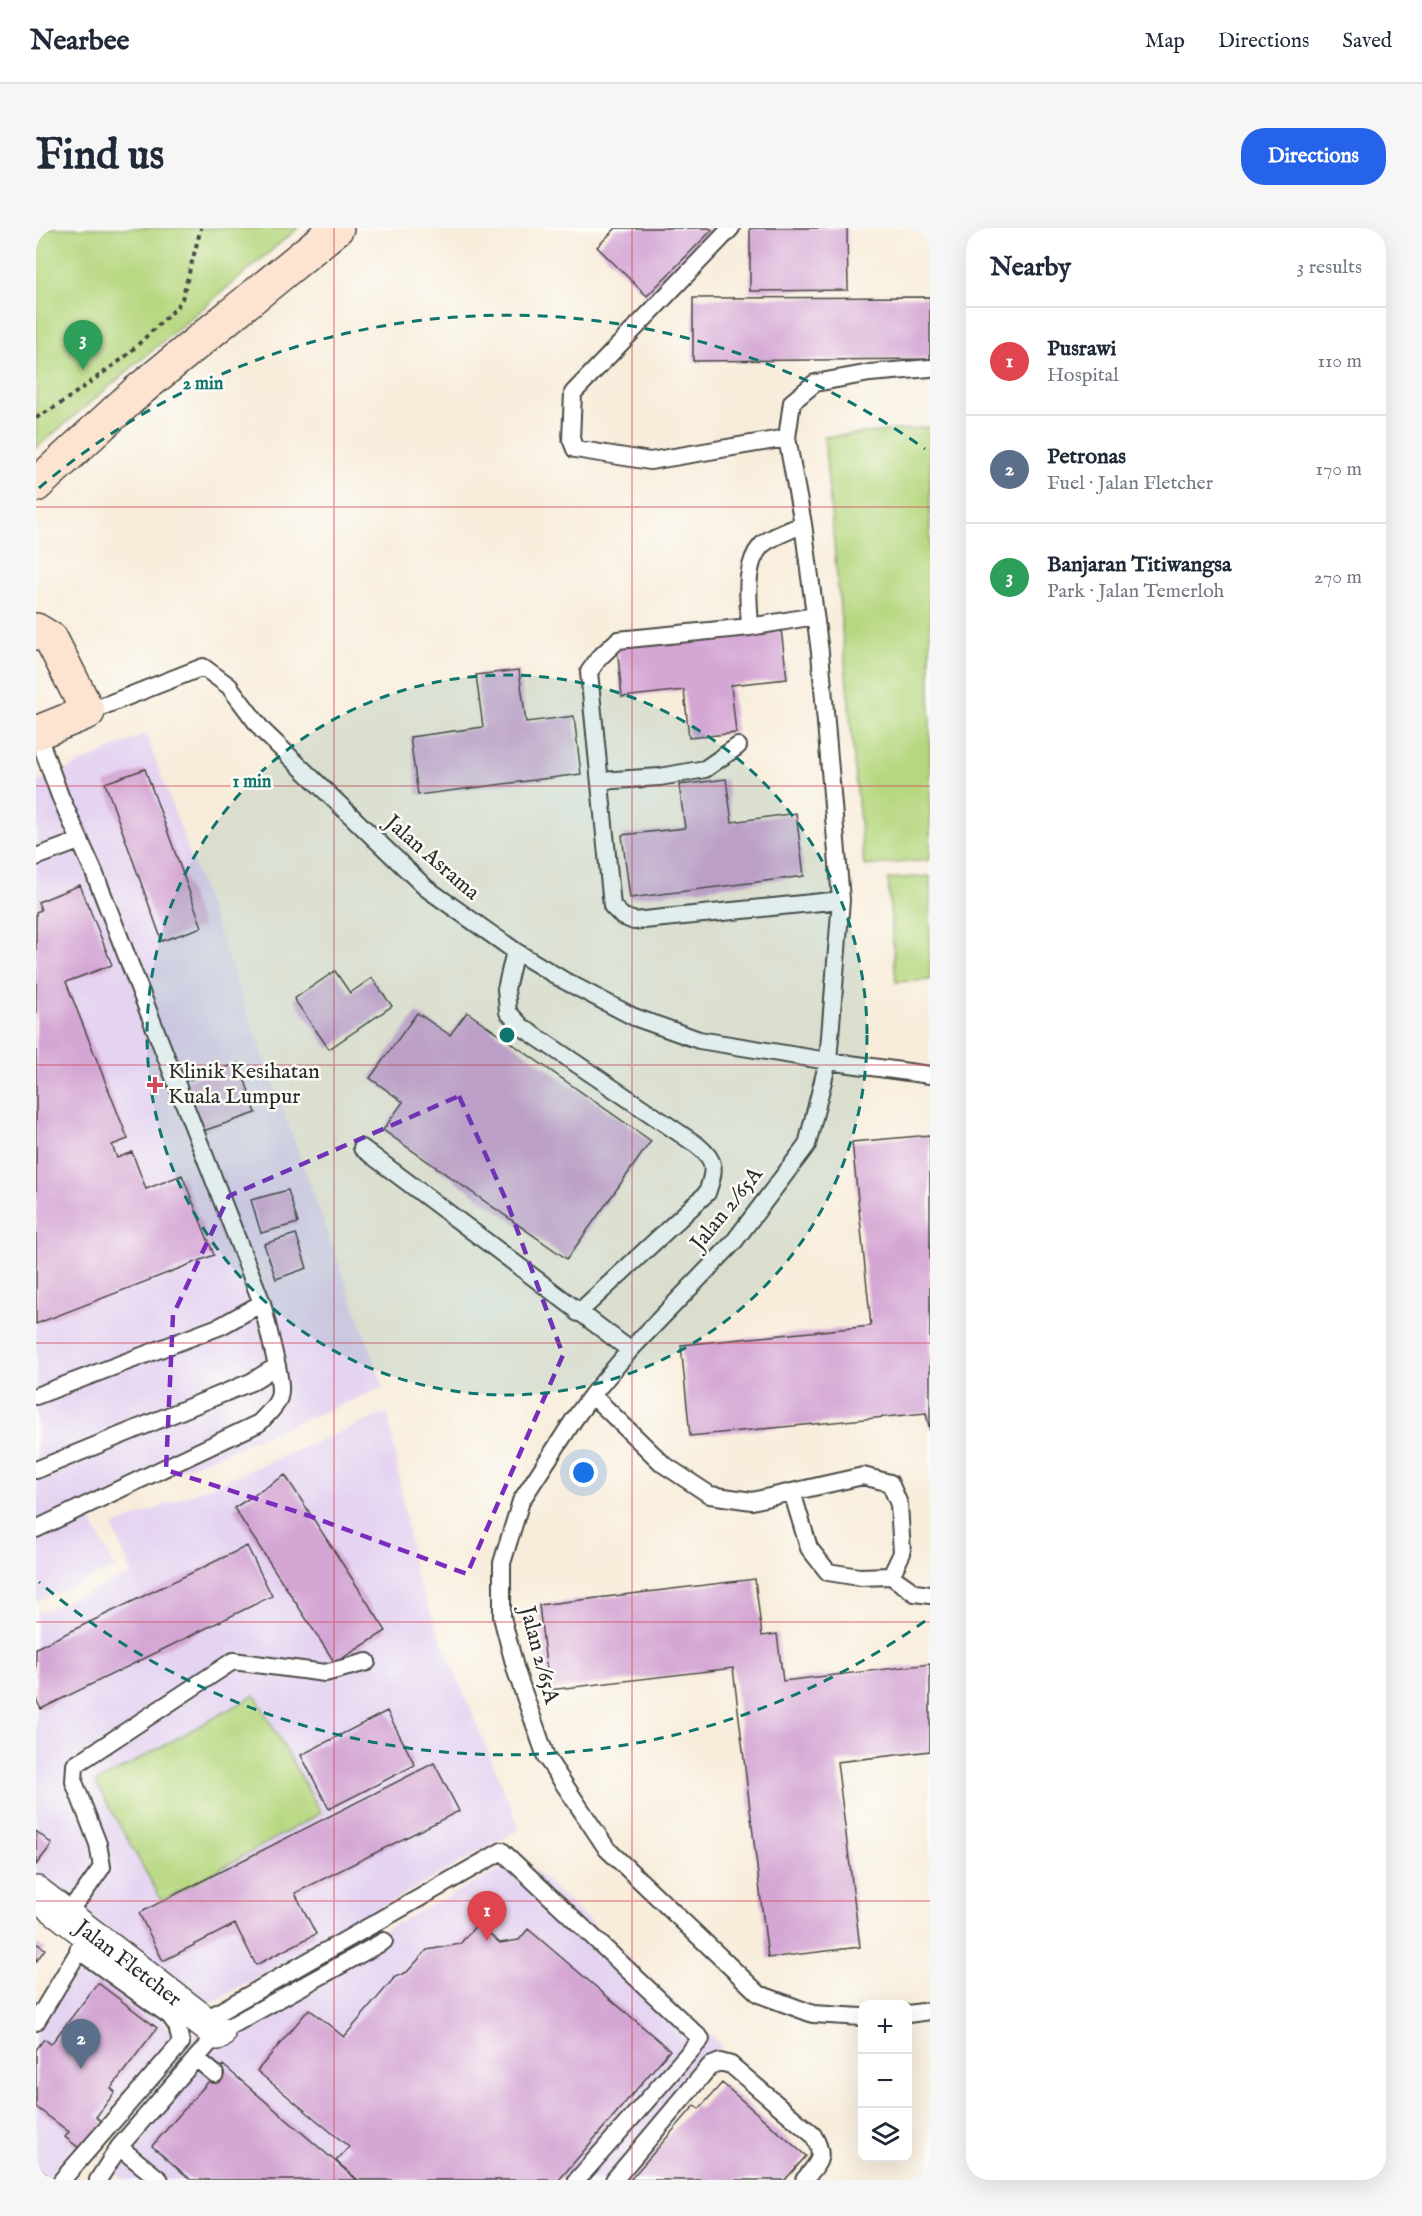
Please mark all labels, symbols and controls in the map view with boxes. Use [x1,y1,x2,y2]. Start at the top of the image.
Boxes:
text: Nearbee [30,24,129,59]
text: Map [1145,28,1185,55]
text: Directions [1218,28,1309,55]
text: Saved [1342,28,1392,55]
button: Directions [1241,128,1386,185]
text: Find us [36,130,164,183]
text: Nearby [990,251,1071,284]
text: 3 results [1297,255,1362,280]
pin: 3 [64,320,102,370]
text: Pusrawi [1047,335,1116,363]
text: 1 [1006,349,1013,374]
text: 110 m [1318,349,1362,374]
text: Hospital [1047,363,1119,388]
text: 2 min [183,373,224,396]
text: Petronas [1047,443,1126,471]
text: 2 [1005,457,1014,482]
text: 170 m [1316,457,1362,482]
text: Fuel · Jalan Fletcher [1047,471,1213,496]
text: Banjaran Titiwangsa [1047,551,1231,579]
text: 3 [1006,565,1013,590]
text: 270 m [1314,565,1362,590]
text: Park · Jalan Temerloh [1047,579,1224,604]
text: 1 min [233,771,272,794]
street label: Jalan Asrama [377,807,486,907]
centre of rings [497,1025,517,1045]
place label: Klinik Kesihatan Kuala Lumpur [168,1058,320,1111]
marker: Klinik Kesihatan Kuala Lumpur [146,1076,164,1094]
street label: Jalan 2/65A [683,1161,770,1259]
your location [569,1458,598,1487]
street label: Jalan 2/65A [512,1600,566,1708]
pin: 1 [468,1892,506,1941]
street label: Jalan Fletcher [67,1912,187,2014]
map controls [858,2000,912,2162]
button: + [858,2000,912,2054]
pin: 2 [62,2020,100,2069]
button: − [858,2054,912,2108]
button: layers [858,2108,912,2162]

